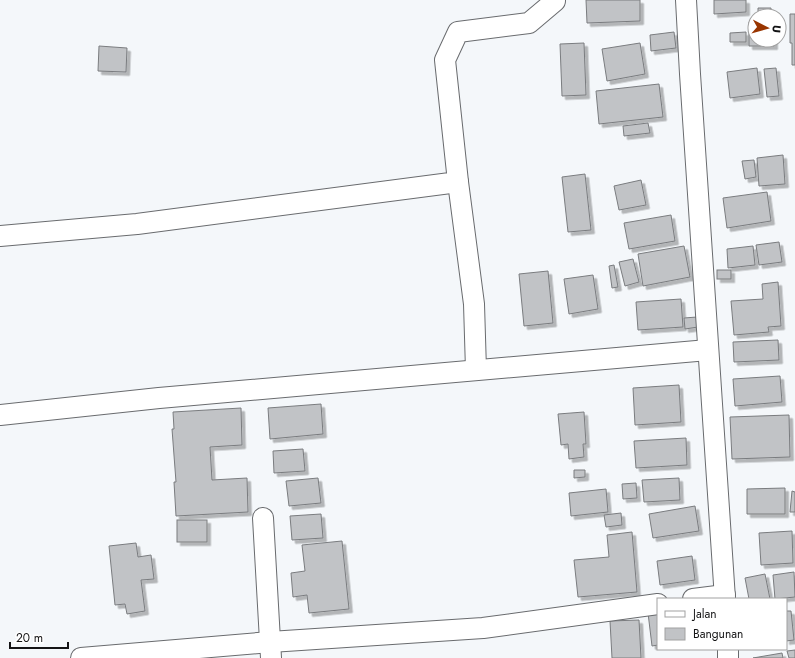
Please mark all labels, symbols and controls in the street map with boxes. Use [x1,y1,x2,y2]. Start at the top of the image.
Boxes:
north arrow [747,8,787,48]
text: U [769,24,785,34]
legend [657,598,787,650]
text: Jalan [691,605,716,623]
scale bar [10,624,68,650]
text: Bangunan [693,625,743,643]
text: 20 m [16,629,43,647]

